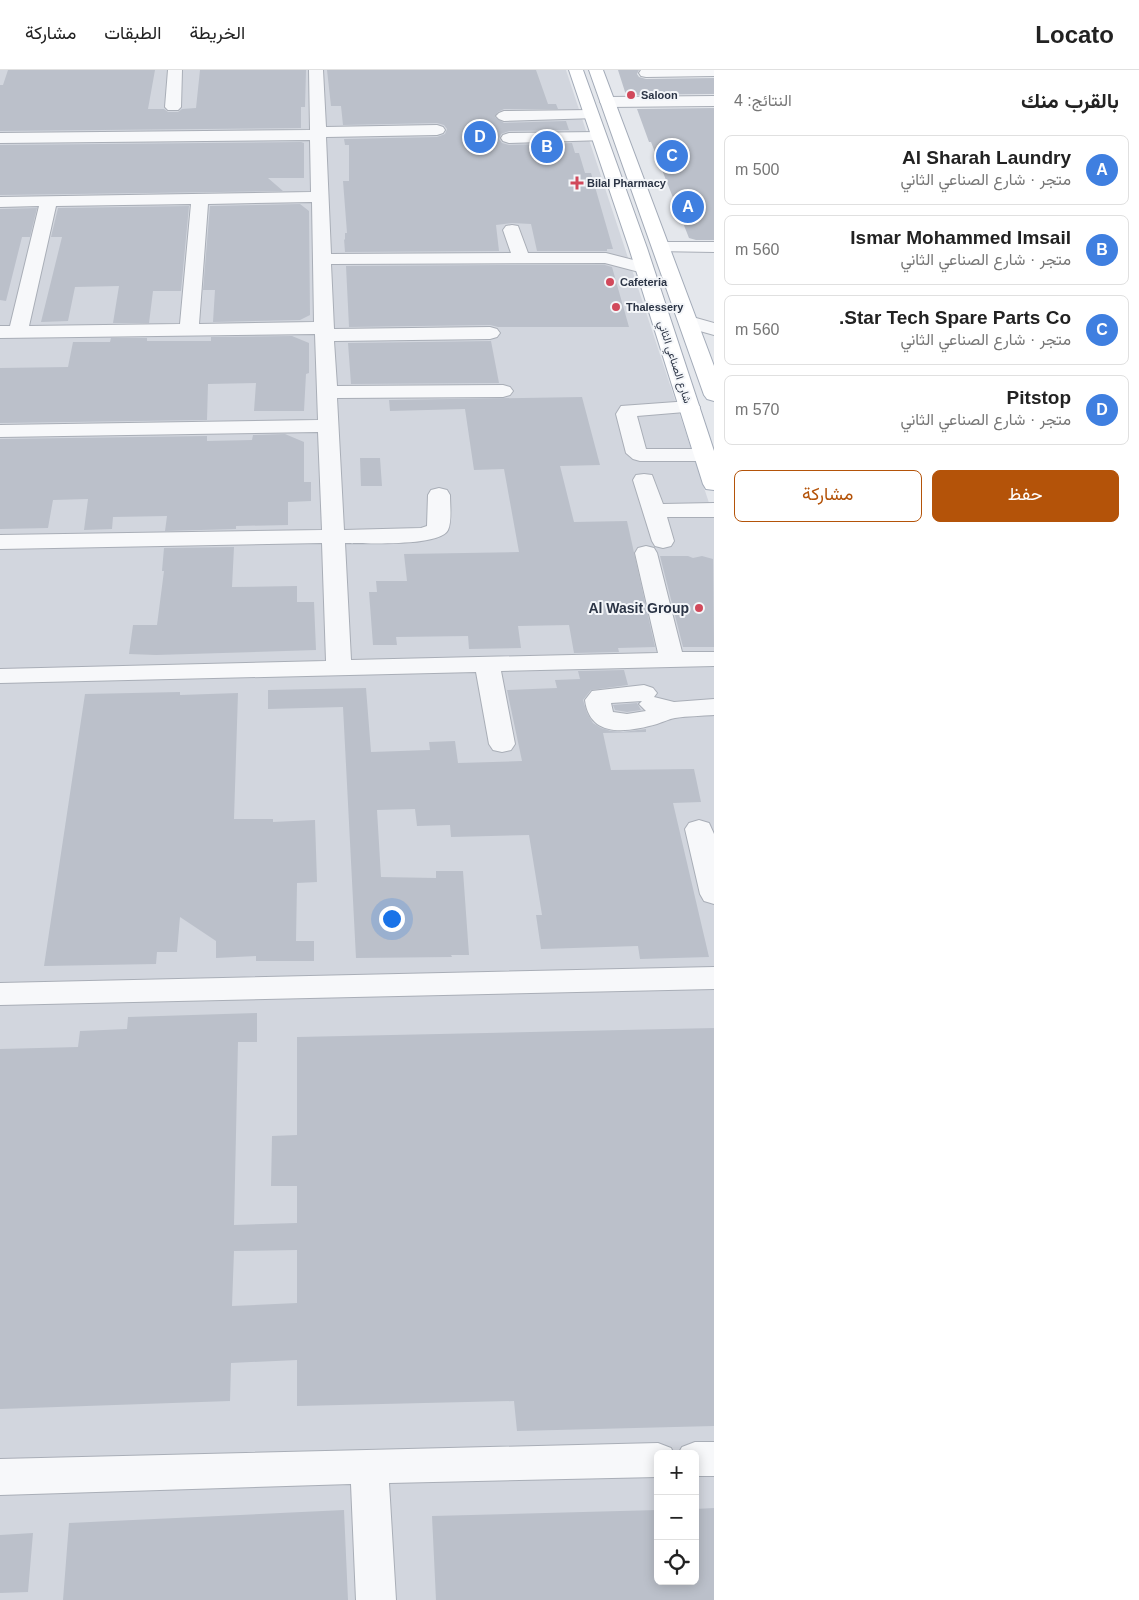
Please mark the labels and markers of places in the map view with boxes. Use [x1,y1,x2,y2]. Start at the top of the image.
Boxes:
marker: Saloon [625,89,637,101]
place label: Saloon [641,89,678,101]
pin: D [464,118,496,156]
pin: B [531,128,563,166]
pin: C [656,137,688,175]
marker: Bilal Pharmacy [571,177,583,189]
place label: Bilal Pharmacy [587,177,667,189]
pin: A [672,188,704,226]
marker: Cafeteria [604,276,616,288]
place label: Cafeteria [620,276,668,288]
marker: Thalessery [610,301,622,313]
place label: Thalessery [626,301,684,313]
place label: Al Wasit Group [588,600,689,616]
marker: Al Wasit Group [693,602,705,614]

